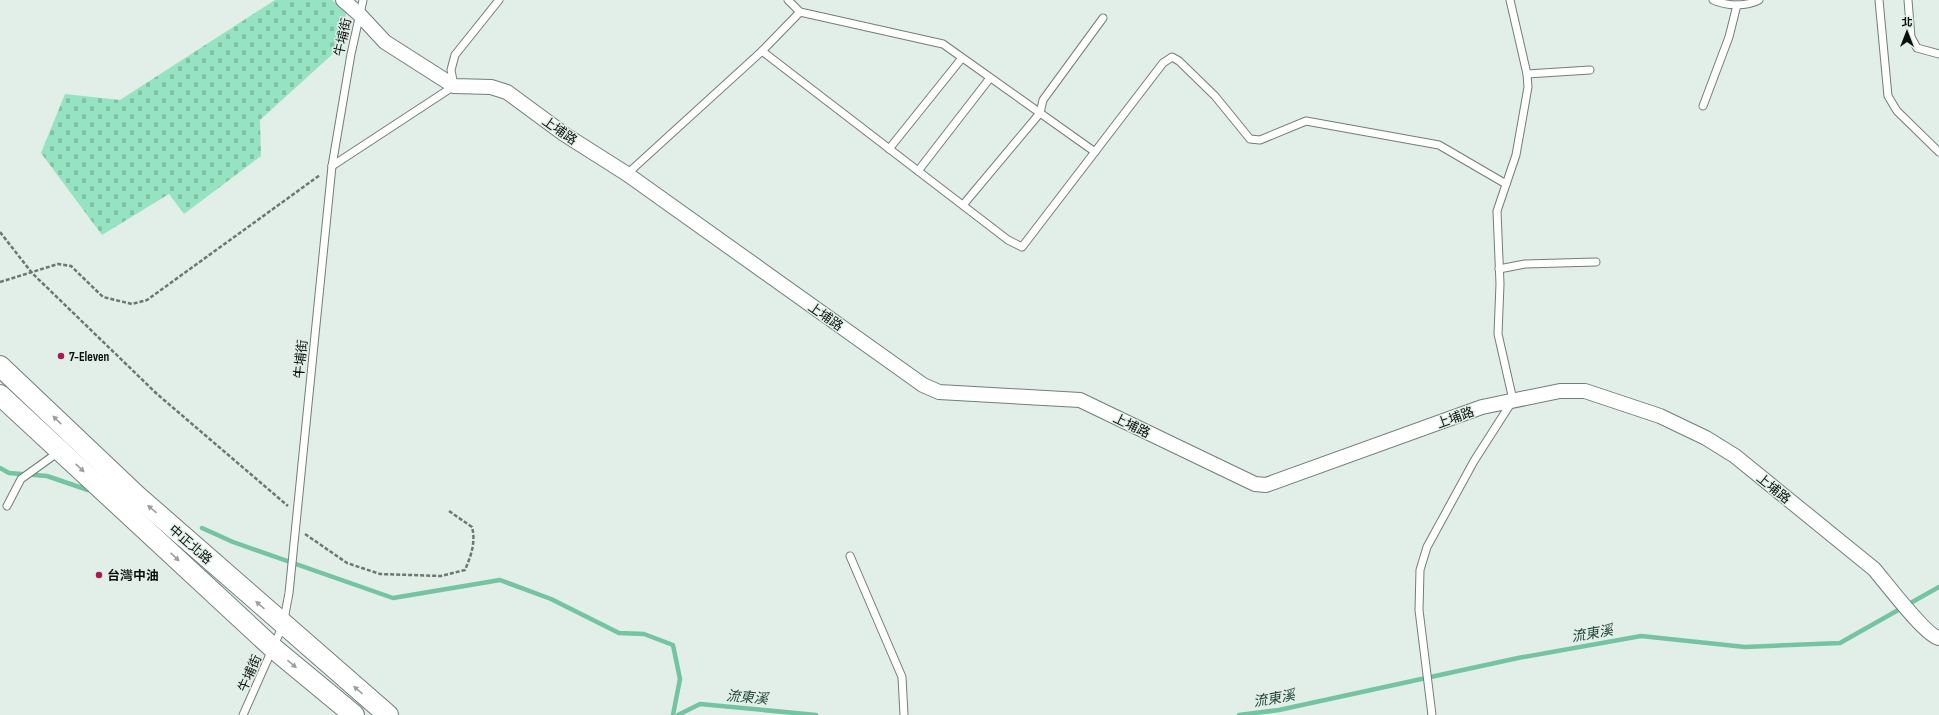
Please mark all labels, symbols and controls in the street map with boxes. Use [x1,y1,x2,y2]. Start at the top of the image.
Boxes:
north arrow [1887,12,1927,52]
street label: 牛埔街 [331,16,355,58]
text: 北 [1902,16,1913,29]
street label: 上埔路 [539,113,580,149]
street label: 上埔路 [805,299,846,335]
street label: 牛埔街 [291,339,311,379]
place label: 7-Eleven [69,349,110,365]
marker: 7-Eleven [56,351,66,361]
street label: 上埔路 [1434,404,1476,432]
street label: 上埔路 [1111,410,1153,442]
one-way arrow [52,415,62,425]
one-way arrow [75,464,86,473]
street label: 上埔路 [1753,470,1794,507]
one-way arrow [147,505,157,514]
street label: 中正北路 [165,522,215,568]
one-way arrow [170,552,180,562]
place label: 台灣中油 [107,568,159,584]
marker: 台灣中油 [94,570,104,580]
one-way arrow [255,600,265,609]
water label: 流東溪 [1570,621,1616,646]
street label: 牛埔街 [235,652,265,694]
one-way arrow [286,660,297,669]
one-way arrow [353,685,363,695]
water label: 流東溪 [1252,686,1298,711]
water label: 流東溪 [725,687,771,708]

